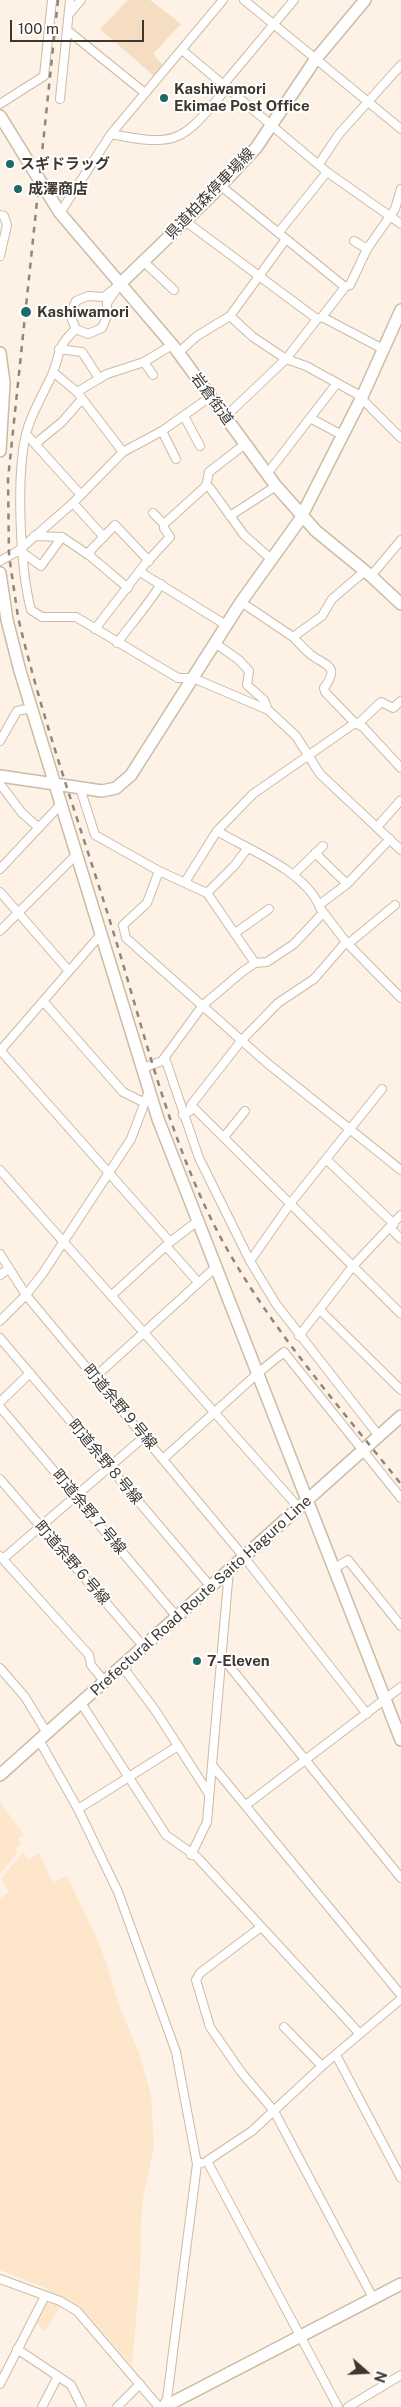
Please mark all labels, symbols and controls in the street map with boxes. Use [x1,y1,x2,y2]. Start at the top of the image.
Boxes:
scale bar [12,10,146,42]
text: 100 m [18,20,59,37]
place label: Kashiwamori Ekimae Post Office [174,80,310,115]
marker: Kashiwamori Ekimae Post Office [158,92,170,104]
street label: 県道柏森停車場線 [162,145,258,243]
place label: スギドラッグ [20,155,110,173]
marker: スギドラッグ [4,158,16,170]
place label: 成澤商店 [28,180,88,198]
marker: 成澤商店 [12,183,24,195]
place label: Kashiwamori [37,303,129,321]
marker: Kashiwamori [19,305,33,319]
street label: 岩倉街道 [187,369,237,429]
street label: 町道余野９号線 [79,1361,161,1453]
street label: 町道余野８号線 [64,1416,146,1508]
street label: 町道余野７号線 [48,1466,130,1558]
street label: Prefectural Road Route Saito Haguro Line [87,1492,315,1700]
street label: 町道余野６号線 [31,1517,113,1609]
place label: 7-Eleven [207,1652,270,1670]
marker: 7-Eleven [191,1655,203,1667]
north arrow [341,2347,391,2397]
text: N [371,2369,390,2385]

